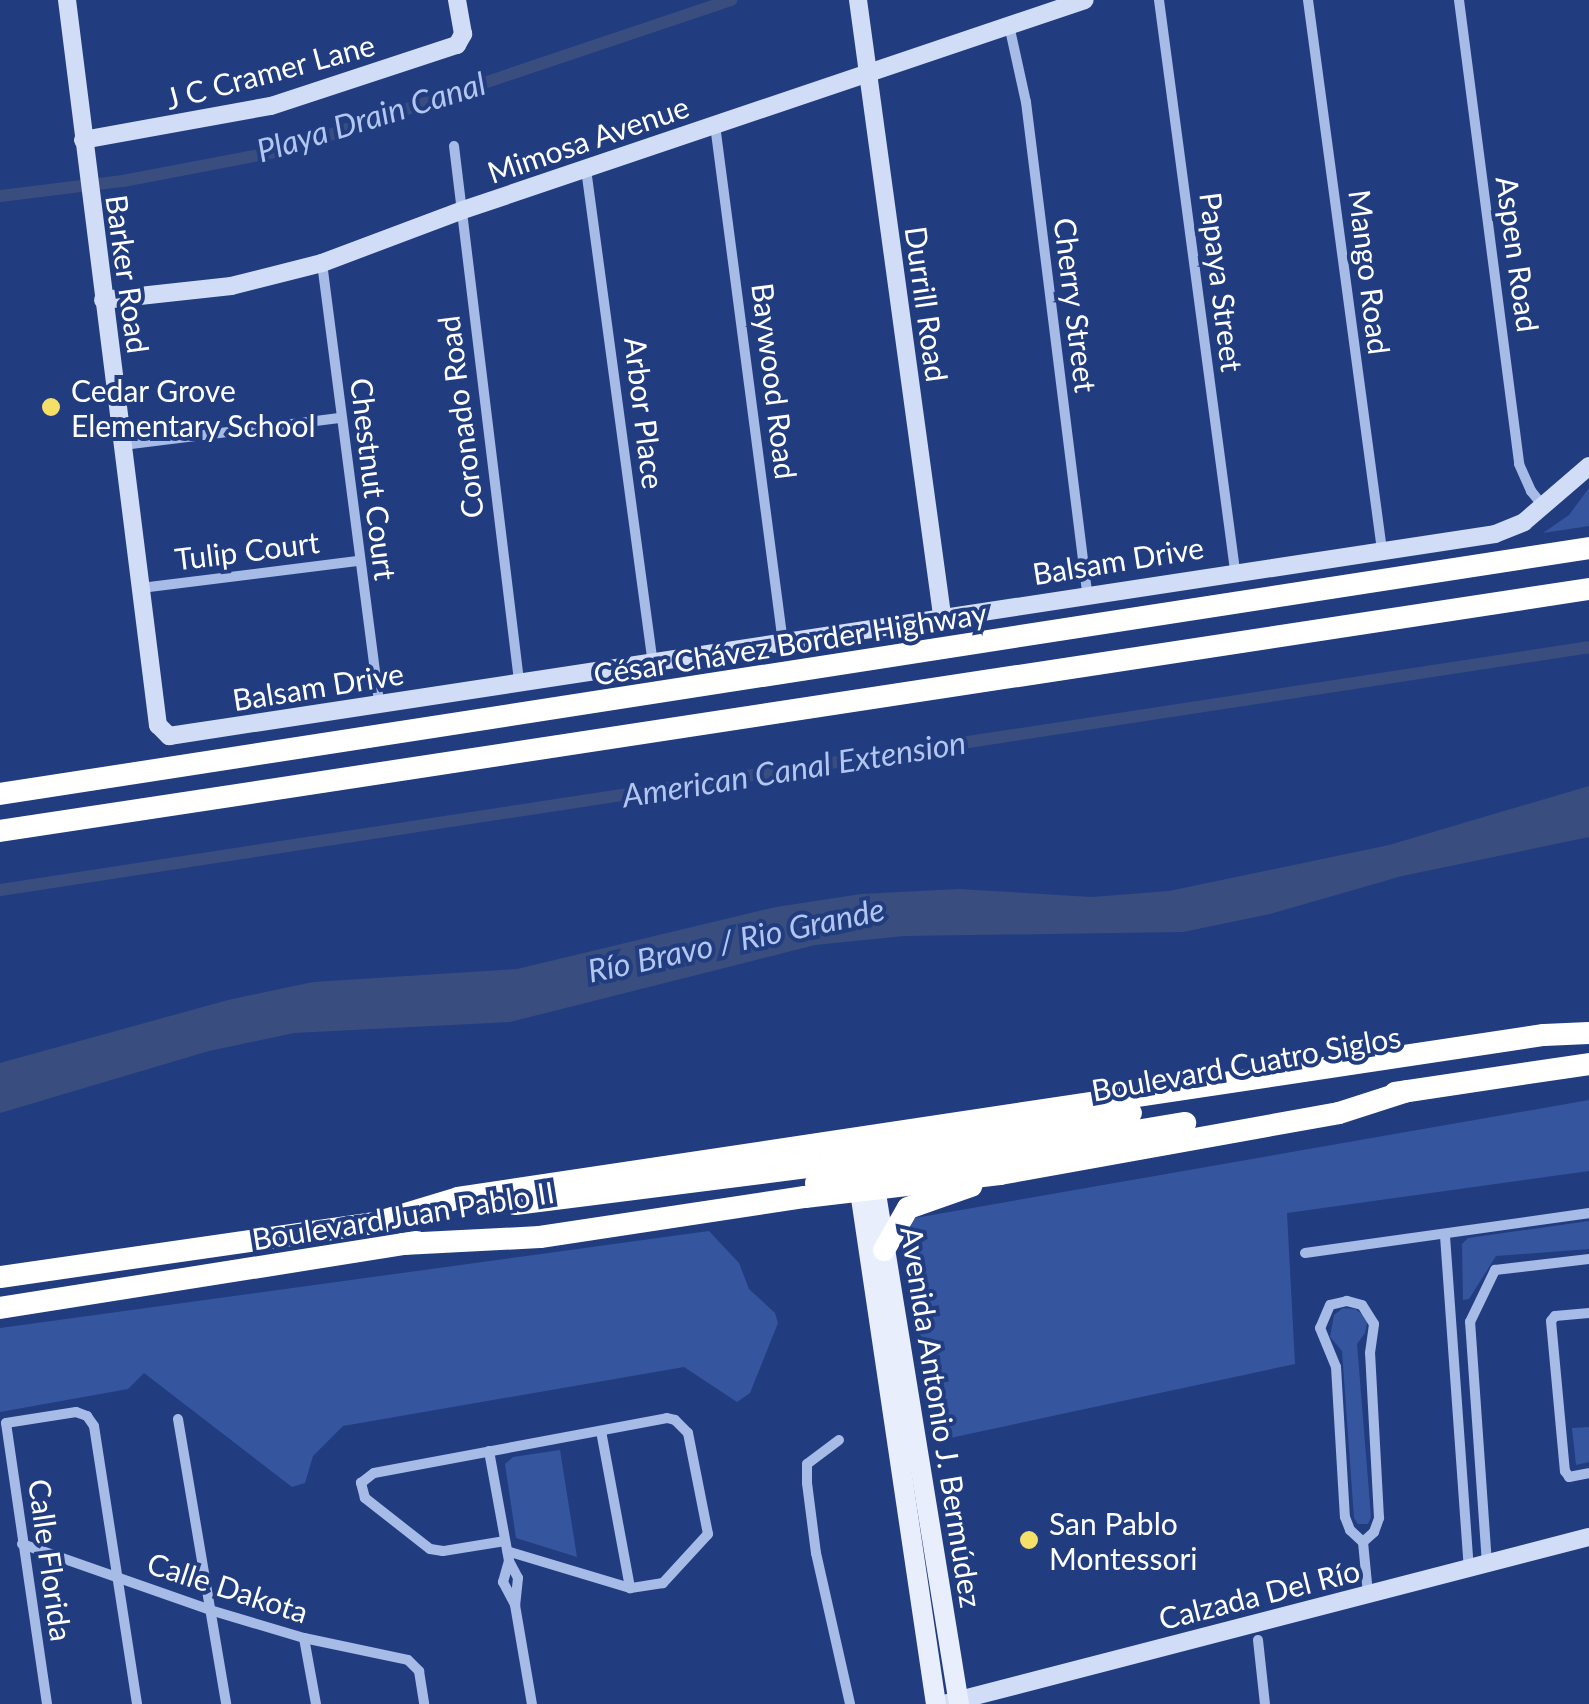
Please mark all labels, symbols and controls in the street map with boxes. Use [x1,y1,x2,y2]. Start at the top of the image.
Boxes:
street label: J C Cramer Lane [161,26,379,116]
water label: Playa Drain Canal [252,64,490,170]
street label: Mimosa Avenue [482,88,694,190]
street label: Aspen Road [1489,174,1547,334]
street label: Mango Road [1342,188,1398,356]
street label: Papaya Street [1193,190,1251,374]
street label: Barker Road [99,192,157,356]
street label: Cherry Street [1047,215,1105,395]
street label: Durrill Road [898,224,956,384]
street label: Baywood Road [745,281,805,481]
street label: Coronado Road [430,314,490,520]
street label: Arbor Place [618,335,672,491]
place label: Cedar Grove Elementary School [71,372,316,442]
street label: Chestnut Court [344,376,404,582]
marker: Cedar Grove Elementary School [40,396,62,418]
street label: Tulip Court [173,523,321,577]
street label: Balsam Drive [1030,529,1206,591]
street label: César Chávez Border Highway [590,594,990,692]
street label: Balsam Drive [230,655,406,717]
water label: American Canal Extension [619,723,969,815]
water label: Río Bravo / Rio Grande [584,890,888,990]
street label: Boulevard Cuatro Siglos [1089,1018,1403,1108]
street label: Boulevard Juan Pablo II [249,1173,557,1257]
street label: Avenida Antonio J. Bermúdez [894,1223,990,1611]
street label: Calle Florida [22,1477,80,1643]
place label: San Pablo Montessori [1049,1505,1198,1576]
marker: San Pablo Montessori [1018,1529,1040,1551]
street label: Calle Dakota [143,1544,313,1630]
street label: Calzada Del Río [1155,1552,1363,1636]

